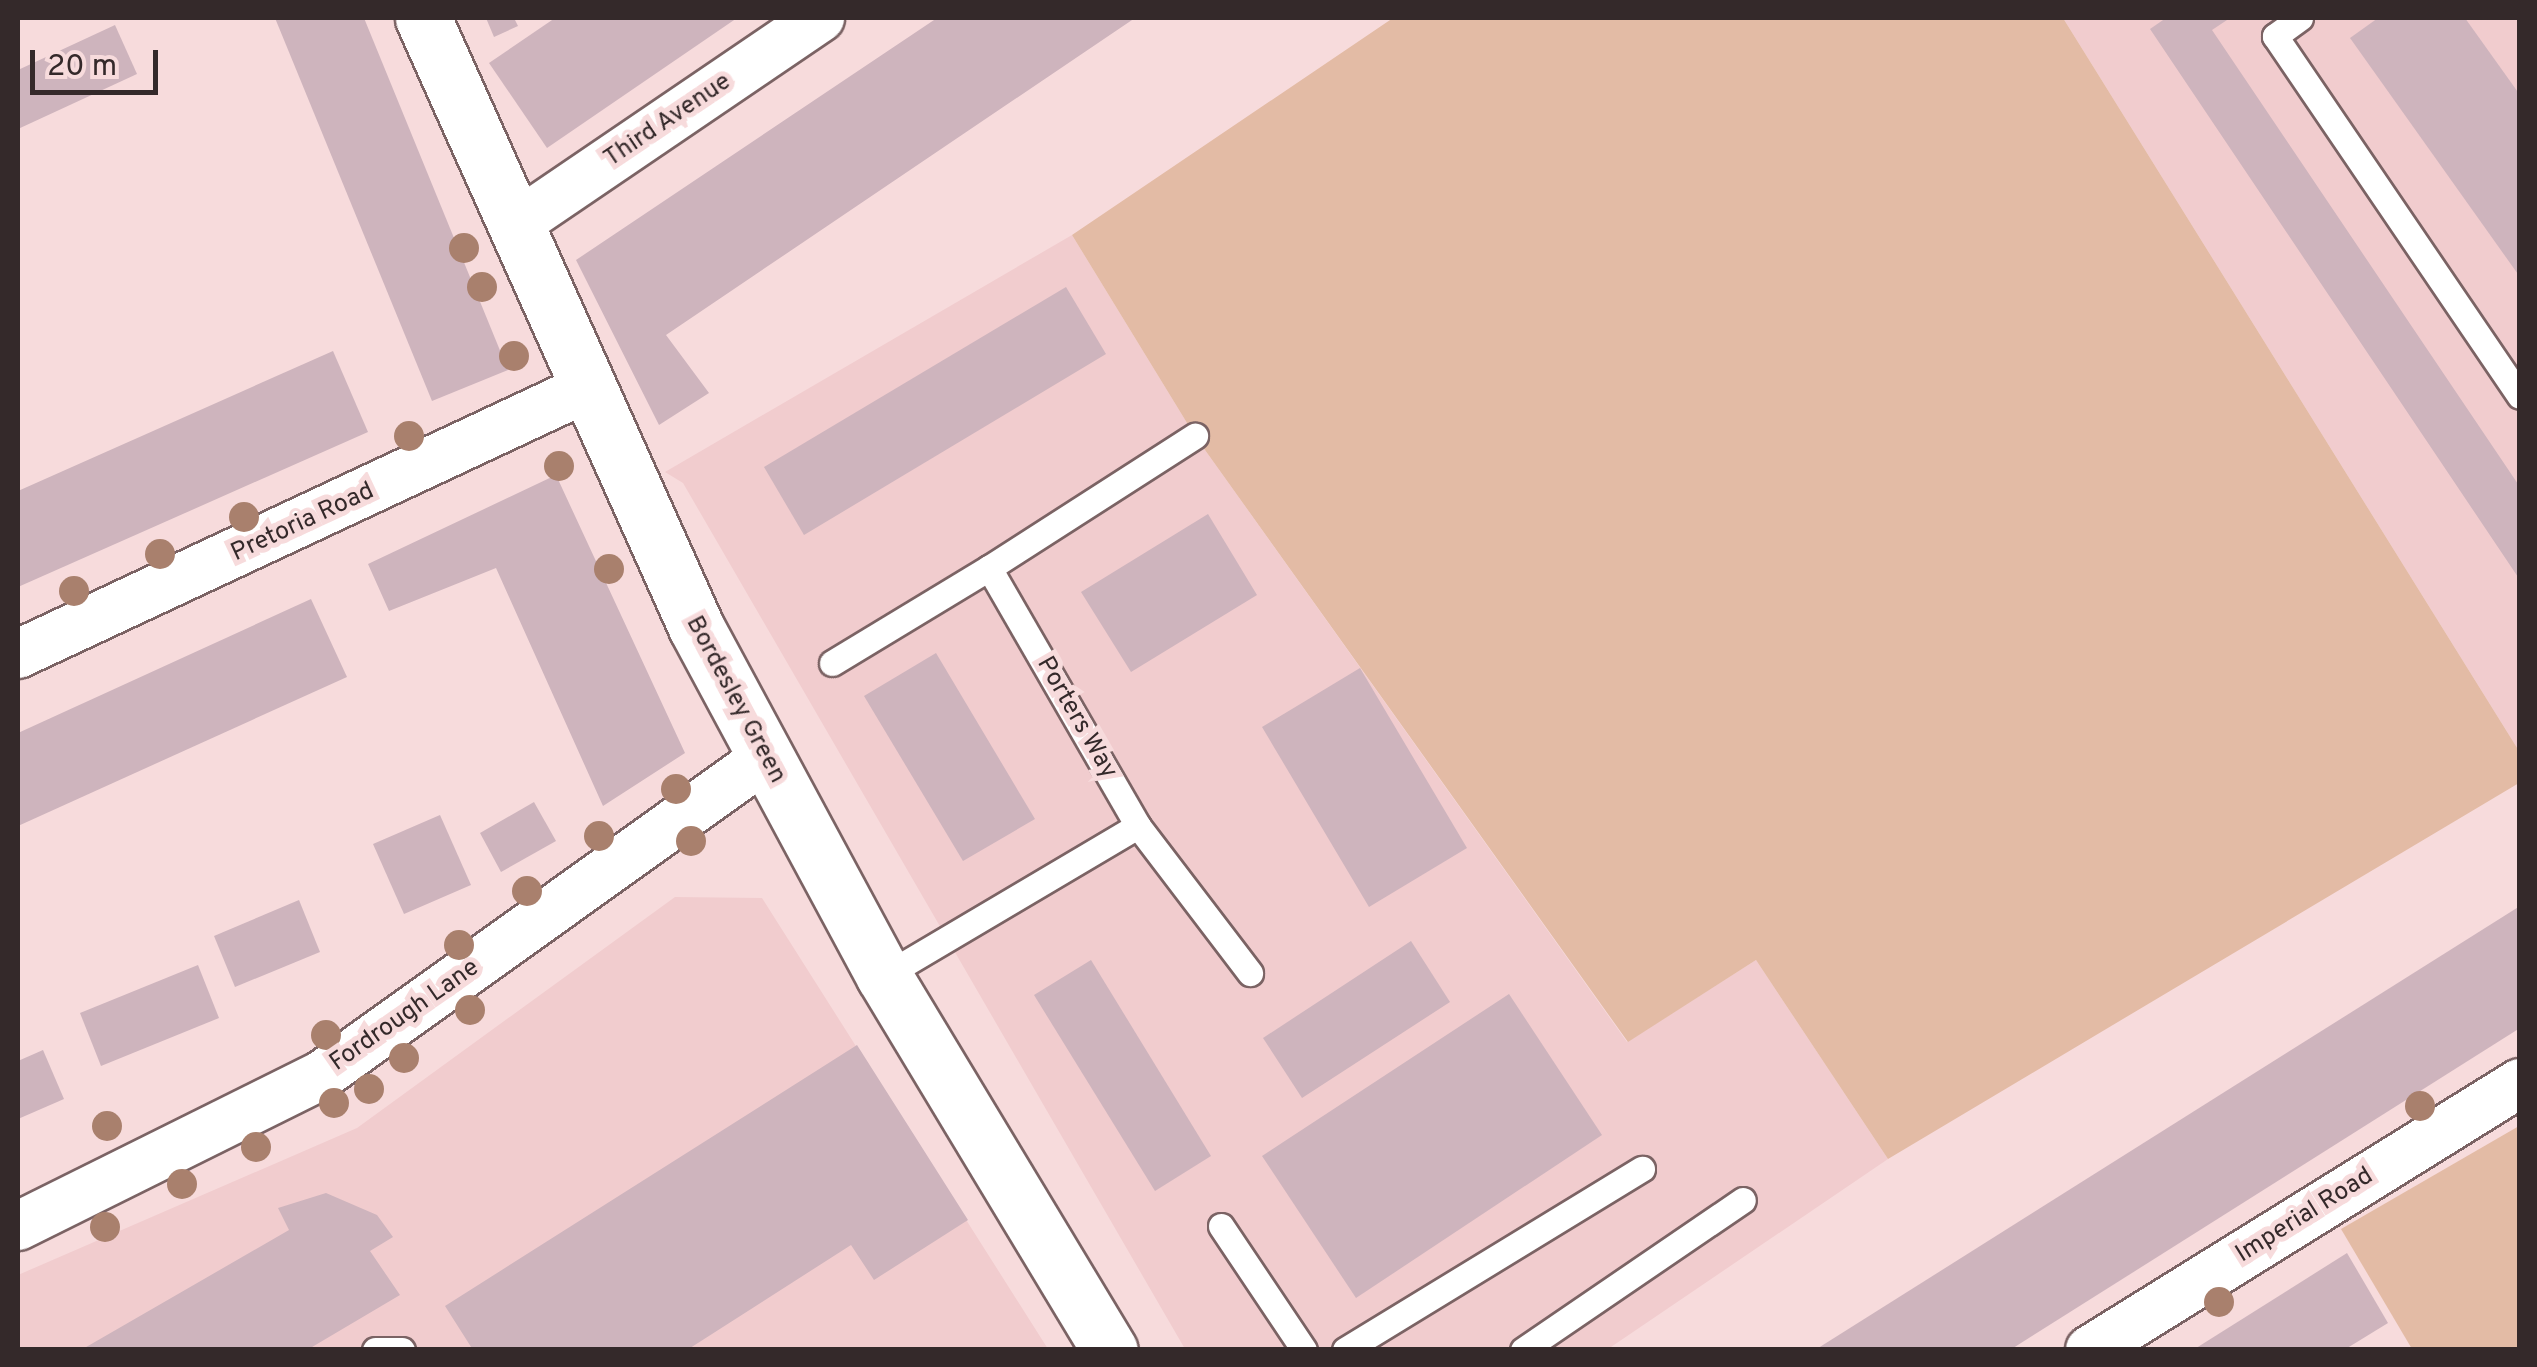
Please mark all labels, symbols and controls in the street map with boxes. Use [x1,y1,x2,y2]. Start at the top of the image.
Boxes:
scale bar [35,30,162,92]
text: 20 m [47,49,117,86]
street label: Third Avenue [598,67,738,175]
street label: Pretoria Road [227,477,379,569]
street label: Bordesley Green [678,611,792,789]
street label: Porters Way [1029,651,1123,785]
street label: Fordrough Lane [325,953,485,1079]
street label: Imperial Road [2231,1162,2379,1270]

